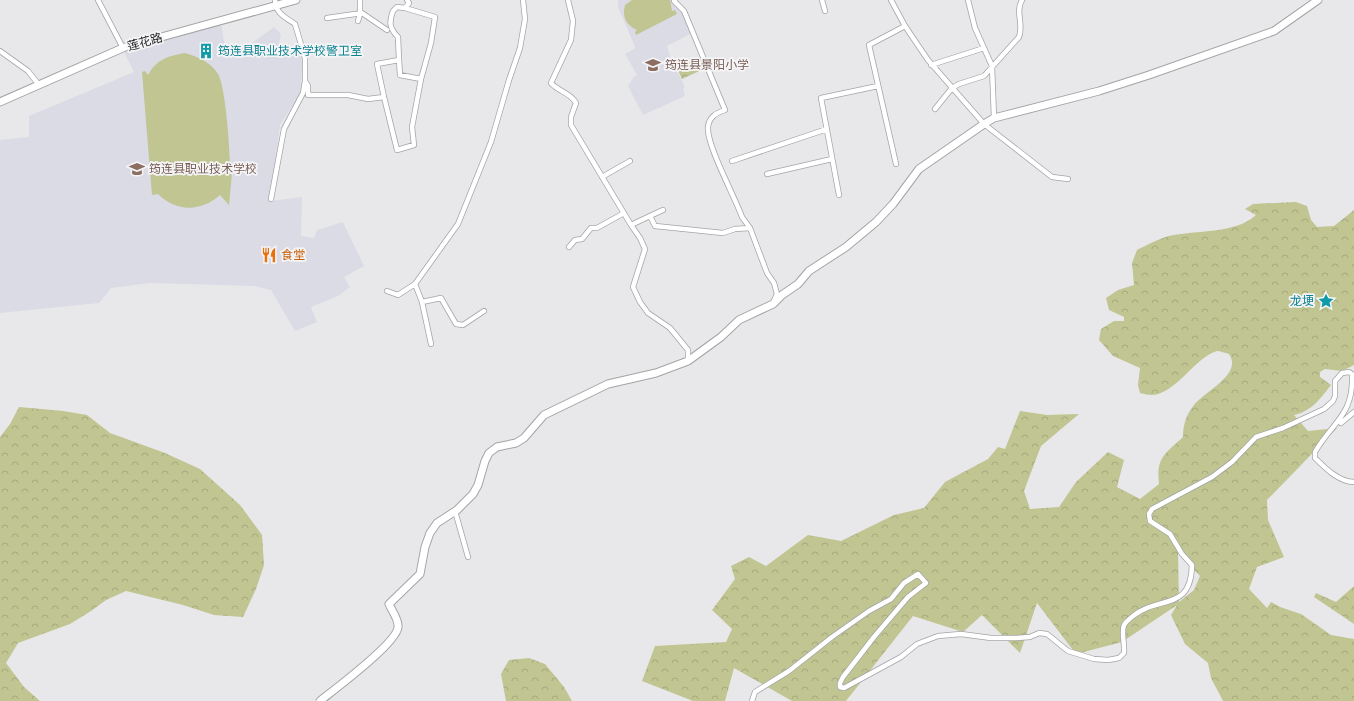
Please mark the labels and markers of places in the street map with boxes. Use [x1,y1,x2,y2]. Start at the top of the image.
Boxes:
building icon: 筠连县职业技术学校警卫室 [197,42,215,60]
place label: 筠连县职业技术学校警卫室 [218,43,362,59]
school or university icon: 筠连县景阳小学 [644,56,662,74]
place label: 筠连县景阳小学 [665,57,749,73]
school or university icon: 筠连县职业技术学校 [128,160,146,178]
place label: 筠连县职业技术学校 [149,161,257,177]
restaurant icon: 食堂 [260,246,278,264]
place label: 食堂 [281,247,305,263]
place icon: 龙埂 [1317,292,1335,310]
place label: 龙埂 [1290,293,1314,309]

